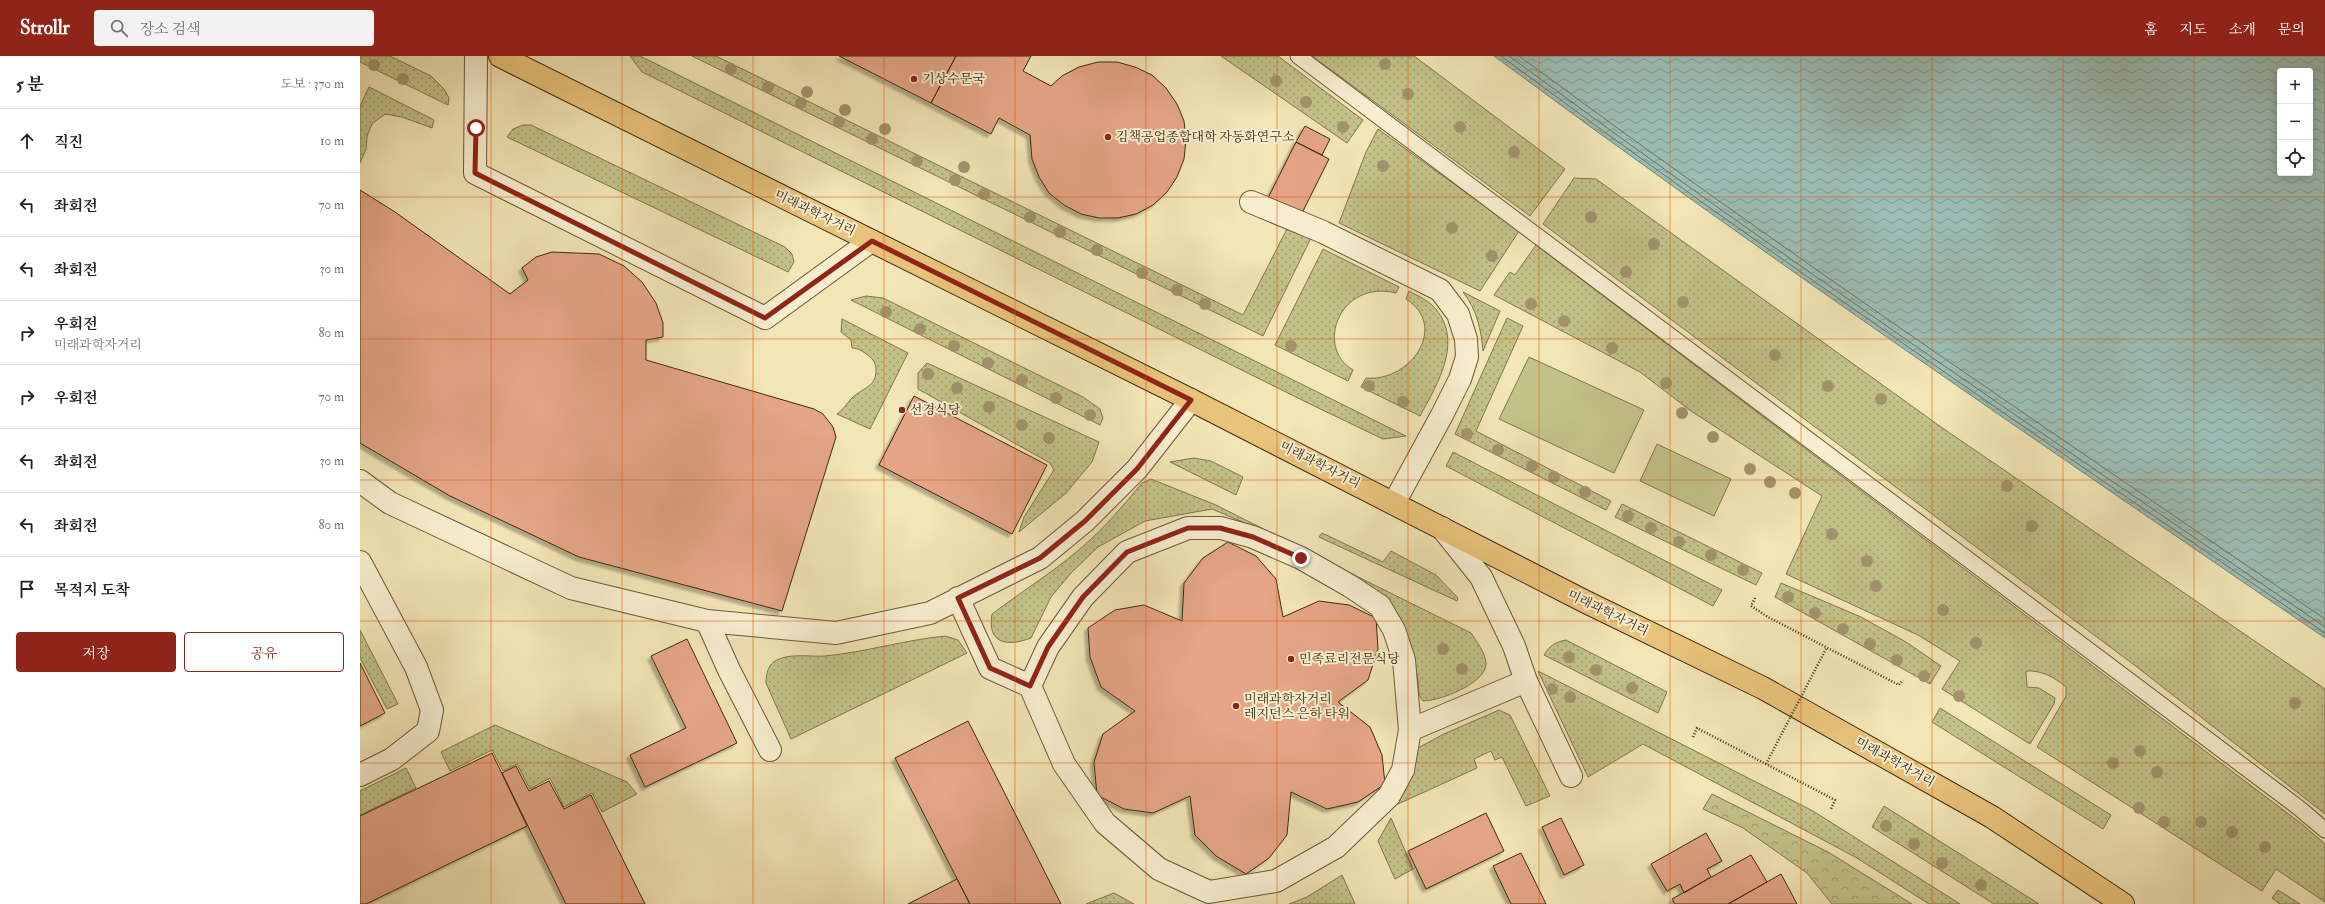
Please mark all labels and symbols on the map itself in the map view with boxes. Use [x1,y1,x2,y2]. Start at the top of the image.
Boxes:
place label: 기상수문국 [922,71,985,87]
marker: 기상수문국 [909,74,919,84]
route start [467,119,485,137]
place label: 김책공업종합대학 자동화연구소 [1116,129,1295,145]
marker: 김책공업종합대학 자동화연구소 [1103,132,1113,142]
street label: 미래과학자거리 [772,187,858,239]
place label: 선경식당 [910,402,961,418]
marker: 선경식당 [897,405,907,415]
street label: 미래과학자거리 [1277,438,1363,492]
route end [1292,549,1310,567]
street label: 미래과학자거리 [1565,587,1651,639]
place label: 민족료리전문식당 [1299,651,1400,667]
marker: 민족료리전문식당 [1286,654,1296,664]
place label: 미래과학자거리 레지던스 은하 타워 [1244,691,1350,722]
marker: 미래과학자거리 레지던스 은하 타워 [1231,701,1241,711]
street label: 미래과학자거리 [1853,734,1937,790]

